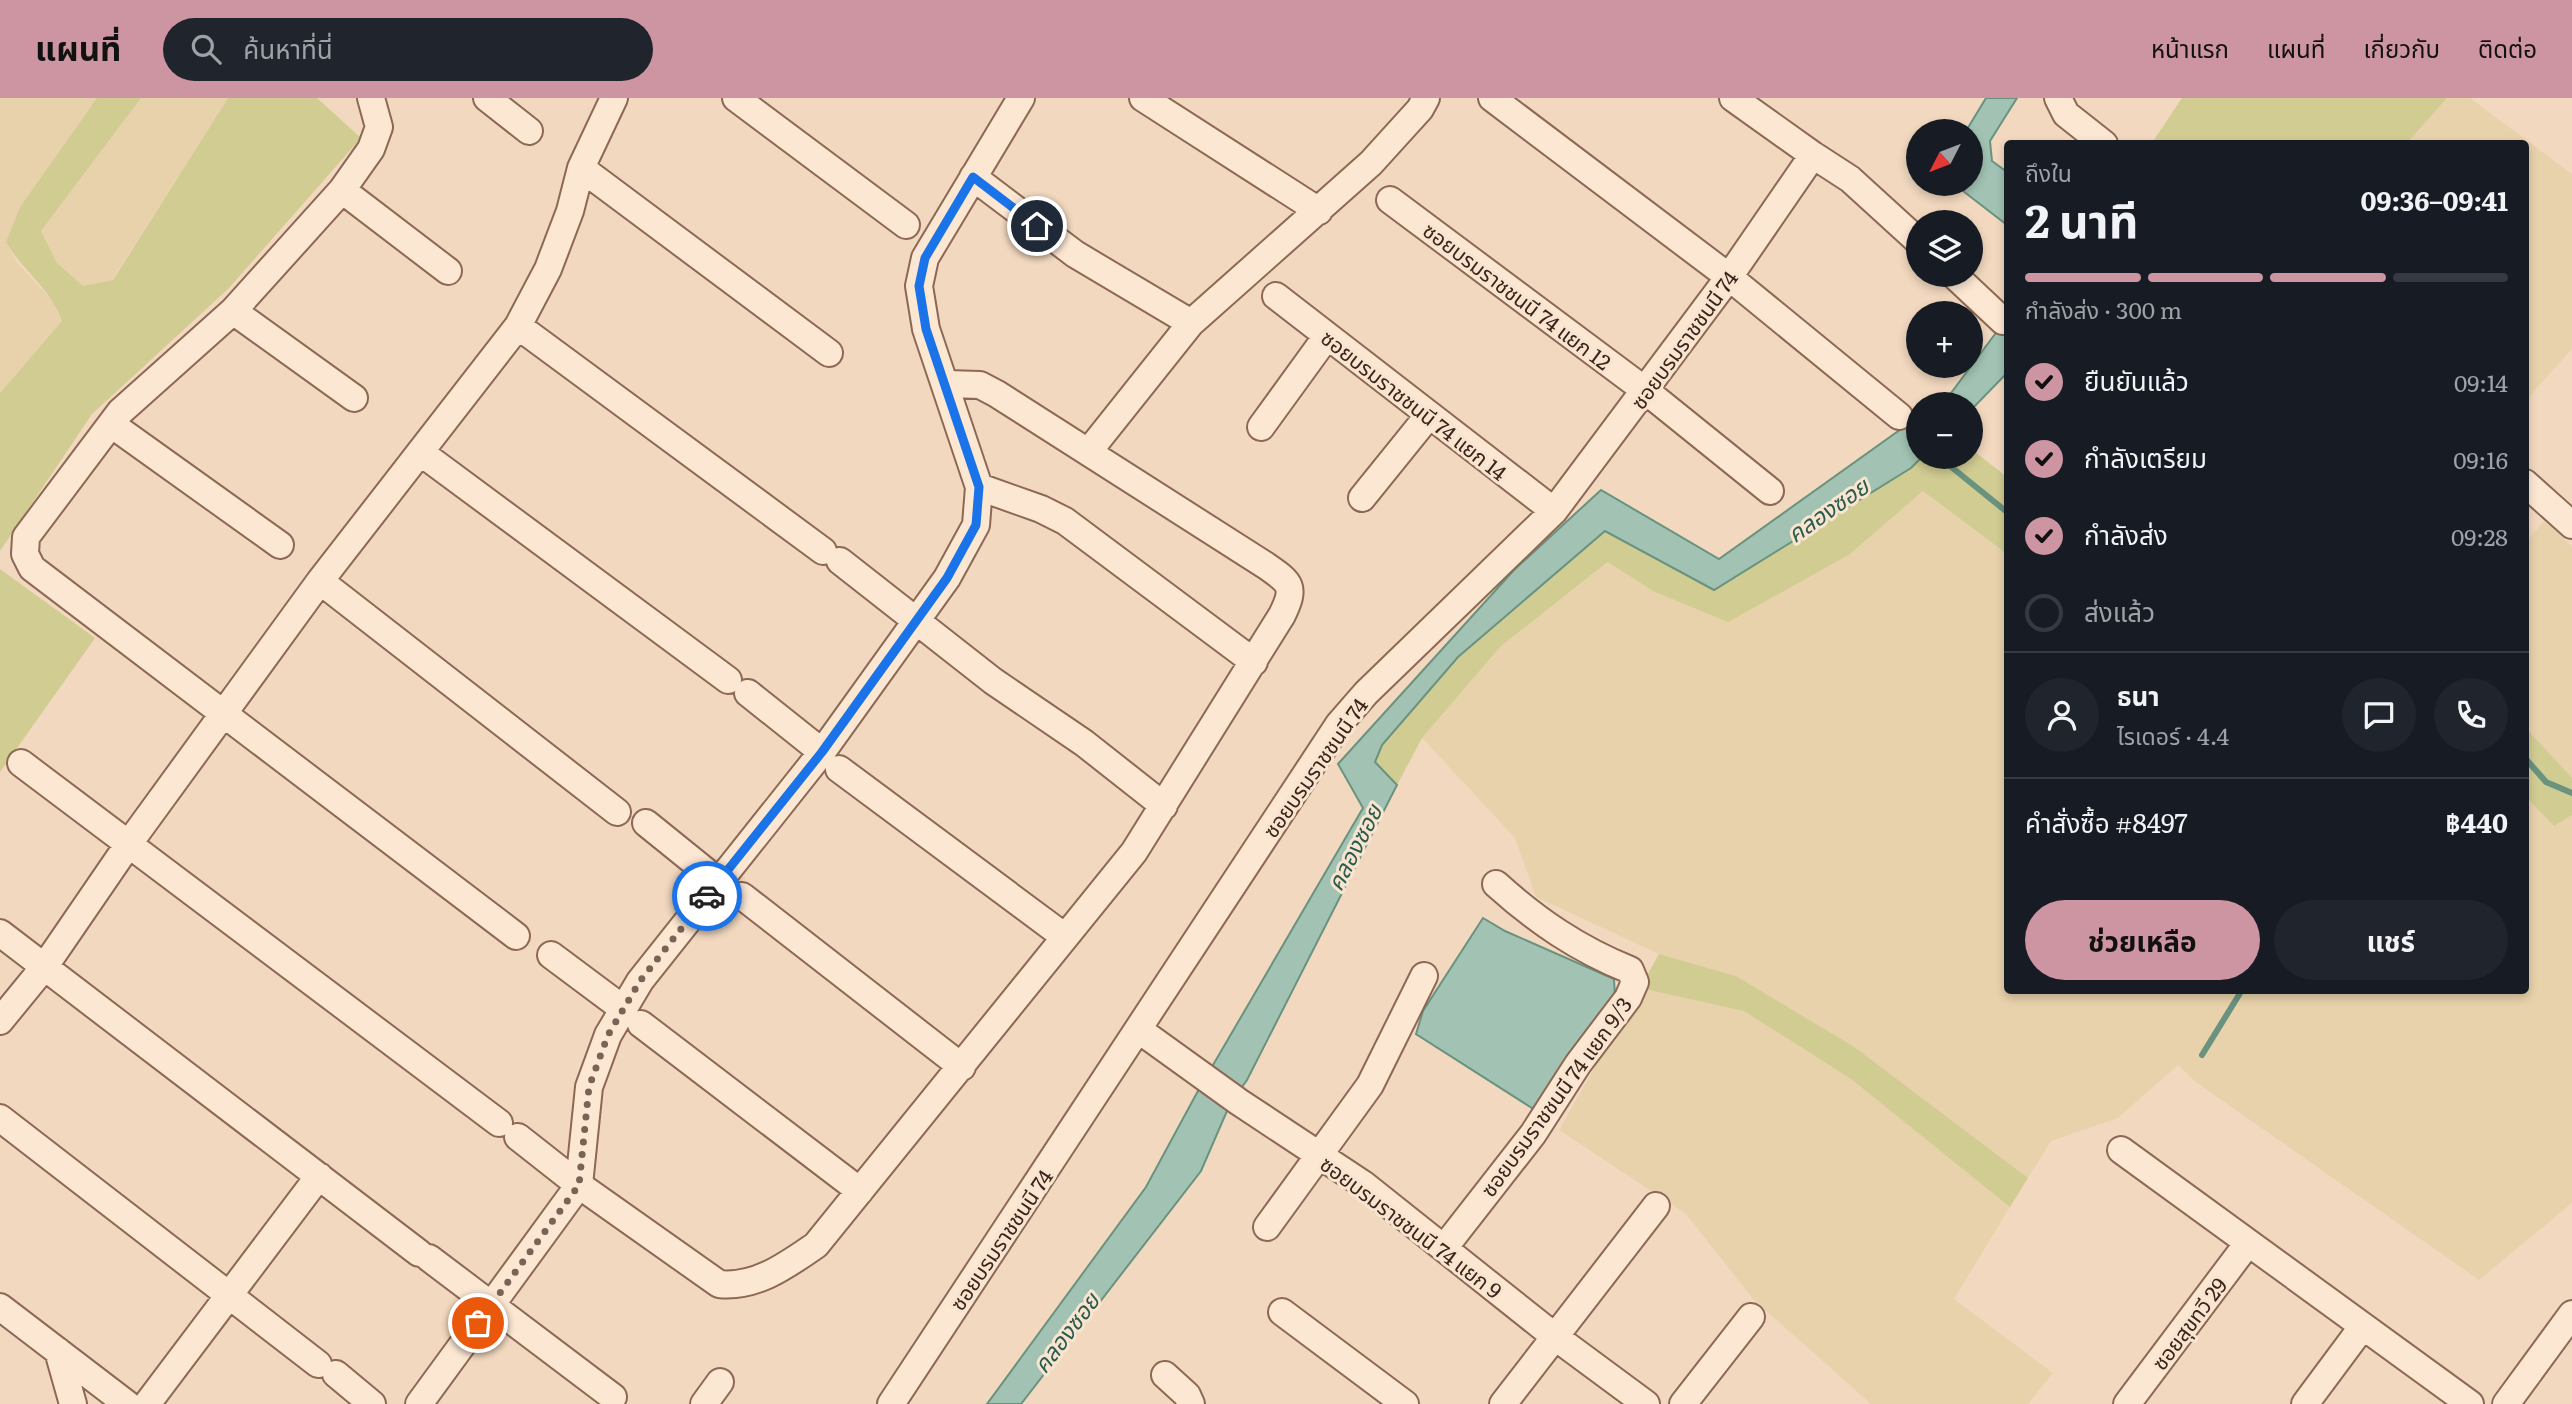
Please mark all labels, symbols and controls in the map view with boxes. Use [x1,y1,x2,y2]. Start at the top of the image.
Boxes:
search box [163,18,653,81]
text: แผนที่ [35,22,121,71]
text: ค้นหาที่นี่ [243,28,333,67]
icon: search [187,30,225,68]
text: หน้าแรก [2151,30,2229,65]
text: แผนที่ [2267,30,2325,65]
text: เกี่ยวกับ [2363,30,2440,65]
text: ติดต่อ [2478,30,2537,65]
north arrow [1906,119,1983,196]
map controls [1906,119,1983,469]
text: ถึงใน [2025,155,2072,189]
text: 09:36–09:41 [2360,180,2508,219]
text: 2 นาที [2025,184,2138,252]
pin [1007,196,1067,256]
icon: home [1018,207,1056,245]
button: layers [1906,210,1983,287]
street label: ซอยบรมราชชนนี 74 แยก 12 [1417,214,1619,376]
street label: ซอยบรมราชชนนี 74 [1622,263,1744,415]
text: กำลังส่ง · 300 m [2025,292,2182,326]
button: + [1906,301,1983,378]
street label: ซอยบรมราชชนนี 74 แยก 14 [1315,321,1515,487]
text: ยืนยันแล้ว [2084,360,2189,399]
icon: check [2025,363,2063,401]
text: 09:14 [2454,365,2508,399]
button: − [1906,392,1983,469]
text: กำลังเตรียม [2084,437,2207,476]
icon: check [2025,440,2063,478]
text: 09:16 [2453,442,2508,476]
water label: คลองซอย [1779,468,1876,549]
text: กำลังส่ง [2084,514,2168,553]
icon: check [2025,517,2063,555]
text: 09:28 [2451,519,2508,553]
text: ส่งแล้ว [2084,591,2155,630]
text: ธนา [2117,675,2160,714]
button: person [2025,678,2099,752]
button: chat [2342,678,2416,752]
button: phone [2434,678,2508,752]
street label: ซอยบรมราชชนนี 74 [1254,690,1374,843]
text: ไรเดอร์ · 4.4 [2117,718,2229,752]
water label: คลองซอย [1317,797,1390,896]
text: คำสั่งซื้อ #8497 [2025,802,2188,841]
text: ฿440 [2446,802,2508,841]
courier [672,861,742,931]
icon: car [688,877,726,915]
button: ช่วยเหลือ [2025,900,2260,980]
button: แชร์ [2274,900,2508,980]
street label: ซอยบรมราชชนนี 74 แยก 9/3 [1472,990,1638,1202]
street label: ซอยบรมราชชนนี 74 แยก 9 [1315,1147,1509,1305]
street label: ซอยบรมราชชนนี 74 [941,1162,1059,1316]
street label: ซอยสุขทวี 29 [2143,1270,2233,1376]
water label: คลองซอย [1024,1284,1107,1379]
pin [448,1293,508,1353]
icon: bag [459,1304,497,1342]

